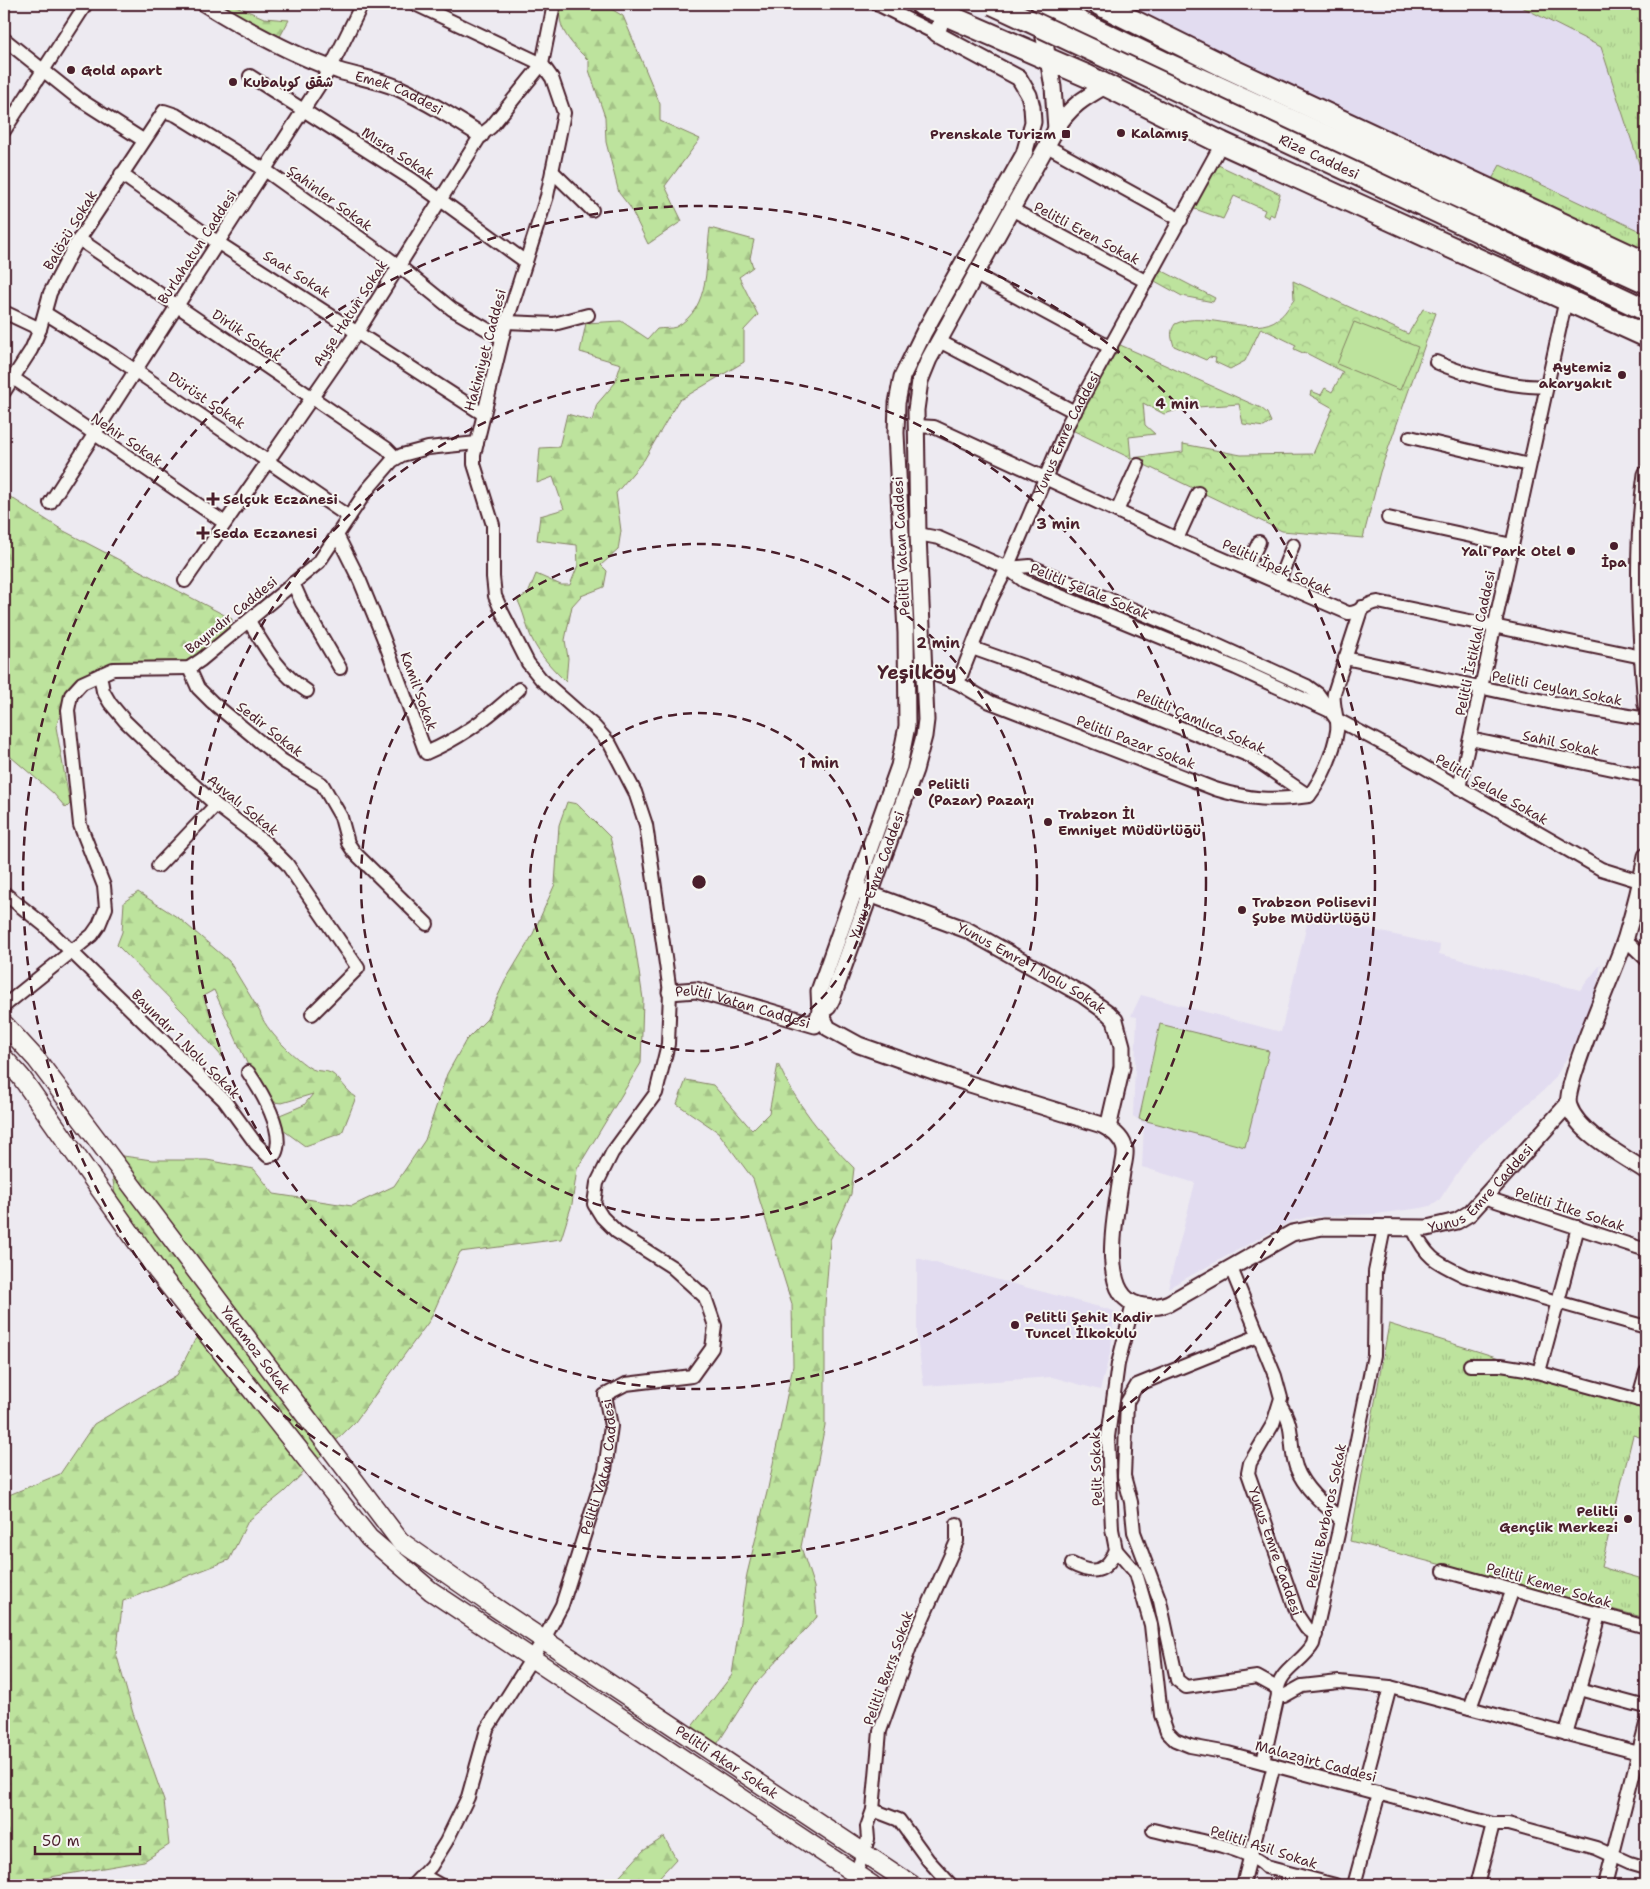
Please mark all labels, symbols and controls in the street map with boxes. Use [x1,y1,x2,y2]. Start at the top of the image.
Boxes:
place label: Gold apart [81,61,162,79]
marker: Gold apart [65,64,77,76]
street label: Emek Caddesi [353,67,446,119]
place label: Kubaشقق كوبا [243,73,333,92]
marker: Kubaشقق كوبا [227,76,239,88]
street label: Mısra Sokak [358,123,438,183]
place label: Kalamış [1131,124,1189,142]
place label: Prenskale Turizm [930,125,1056,143]
marker: Kalamış [1115,127,1127,139]
marker: Prenskale Turizm [1060,128,1072,140]
street label: Rize Caddesi [1276,130,1362,183]
street label: Şahinler Sokak [284,161,376,235]
street label: Balözü Sokak [39,187,101,273]
street label: Burlahatun Caddesi [153,187,241,307]
street label: Pelitli Eren Sokak [1031,197,1143,269]
street label: Saat Sokak [260,246,334,302]
street label: Ayşe Hatun Sokak [309,256,391,370]
street label: Hakimiyet Caddesi [460,287,510,413]
street label: Dirlik Sokak [209,305,285,365]
place label: Aytemiz akaryakıt [1539,358,1612,392]
street label: Dürüst Sokak [165,368,249,432]
street label: Yunus Emre Caddesi [1030,368,1104,498]
marker: Aytemiz akaryakıt [1616,369,1628,381]
text: 4 min [1155,394,1199,414]
street label: Nehir Sokak [88,409,166,469]
street label: Pelitli Vatan Caddesi [888,476,914,616]
place label: Selçuk Eczanesi [223,490,338,508]
marker: Selçuk Eczanesi [207,493,219,505]
text: 3 min [1036,514,1080,534]
place label: Seda Eczanesi [213,524,317,542]
marker: Seda Eczanesi [197,527,209,539]
street label: Pelitli İpek Sokak [1219,535,1335,599]
marker: İpa [1608,540,1620,552]
place label: Yalı Park Otel [1462,542,1561,560]
marker: Yalı Park Otel [1565,545,1577,557]
place label: İpa [1601,553,1627,571]
street label: Pelitli Şelale Sokak [1028,559,1152,623]
street label: Pelitli İstiklal Caddesi [1451,569,1499,717]
street label: Bayındır Caddesi [181,572,281,658]
text: 2 min [916,633,960,653]
street label: Kamil Sokak [396,649,442,733]
district label: Yeşilköy [877,660,957,685]
street label: Pelitli Ceylan Sokak [1490,667,1624,709]
street label: Pelitli Çamlıca Sokak [1134,684,1268,758]
street label: Sedir Sokak [233,697,307,761]
street label: Pelitli Pazar Sokak [1074,711,1198,773]
street label: Sahil Sokak [1521,726,1601,760]
street label: Pelitli Şelale Sokak [1432,749,1552,829]
text: 1 min [799,753,839,773]
street label: Ayvalı Sokak [203,771,283,839]
place label: Pelitli (Pazar) Pazarı [928,775,1034,809]
marker: Pelitli (Pazar) Pazarı [912,786,924,798]
place label: Trabzon İl Emniyet Müdürlüğü [1058,805,1201,839]
street label: Yunus Emre Caddesi [845,809,908,942]
marker: Trabzon İl Emniyet Müdürlüğü [1042,816,1054,828]
centre of rings [690,873,708,891]
place label: Trabzon Polisevi Şube Müdürlüğü [1252,893,1371,927]
marker: Trabzon Polisevi Şube Müdürlüğü [1236,904,1248,916]
street label: Yunus Emre 1 Nolu Sokak [955,918,1110,1018]
street label: Pelitli Vatan Caddesi [674,981,812,1032]
street label: Bayındır 1 Nolu Sokak [128,986,244,1102]
street label: Yunus Emre Caddesi [1426,1140,1537,1237]
street label: Pelitli İlke Sokak [1513,1183,1627,1235]
street label: Yakamoz Sokak [217,1302,295,1397]
place label: Pelitli Şehit Kadir Tuncel İlkokulu [1025,1308,1153,1342]
marker: Pelitli Şehit Kadir Tuncel İlkokulu [1009,1319,1021,1331]
street label: Pelitli Vatan Caddesi [576,1397,620,1537]
street label: Pelit Sokak [1086,1431,1106,1507]
street label: Pelitli Barbaros Sokak [1302,1442,1350,1590]
street label: Yunus Emre Caddesi [1245,1484,1306,1618]
place label: Pelitli Gençlik Merkezi [1499,1502,1618,1536]
marker: Pelitli Gençlik Merkezi [1622,1513,1634,1525]
street label: Pelitli Kemer Sokak [1484,1558,1614,1612]
street label: Pelitli Barış Sokak [859,1608,917,1728]
street label: Pelitli Akar Sokak [672,1721,782,1803]
street label: Malazgirt Caddesi [1253,1736,1379,1786]
street label: Pelitli Asil Sokak [1208,1821,1320,1873]
scale bar [35,1824,140,1856]
text: 50 m [42,1831,80,1851]

